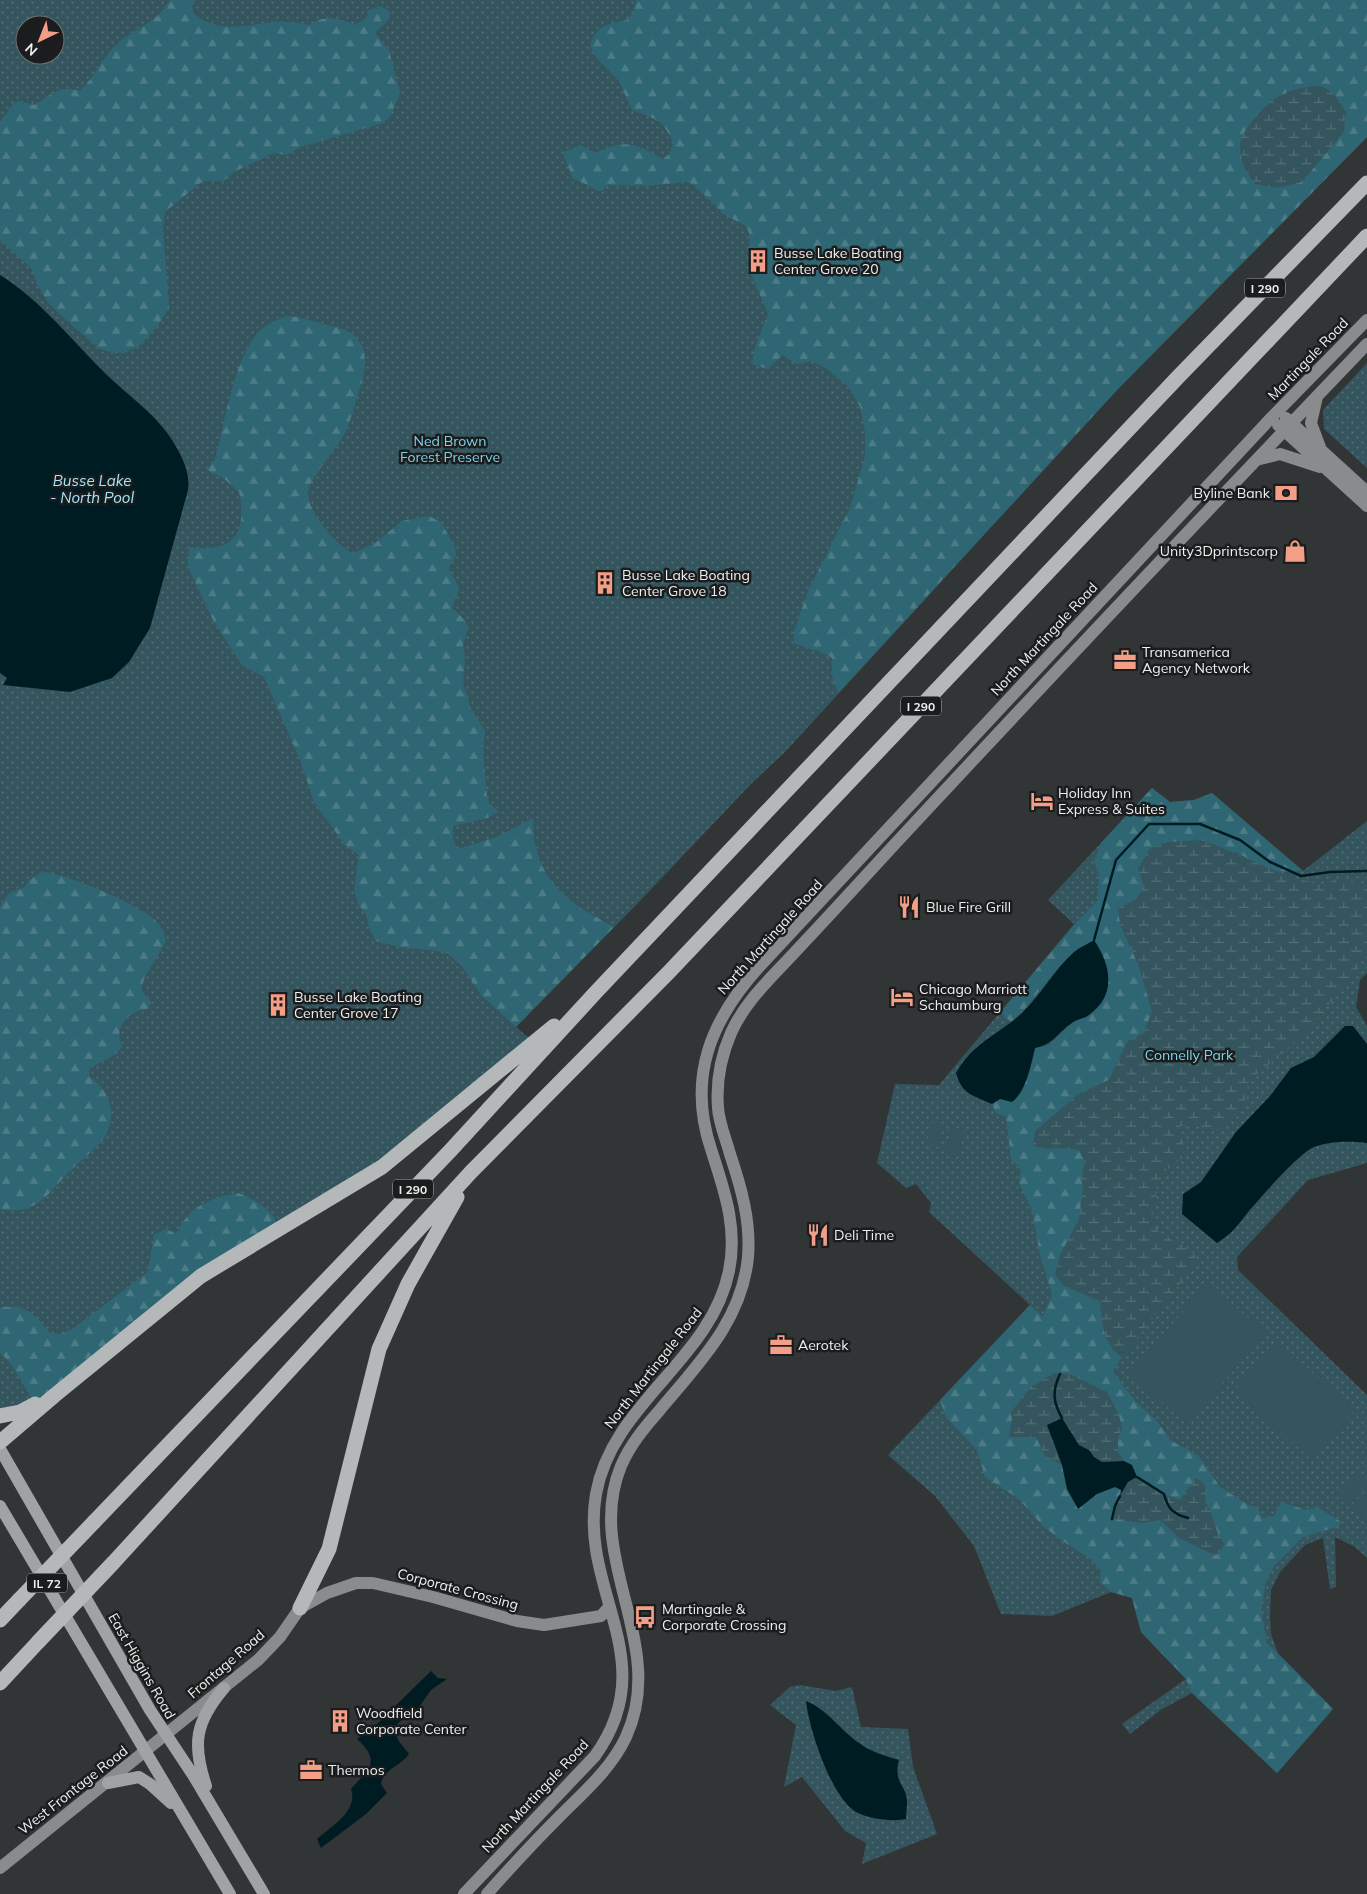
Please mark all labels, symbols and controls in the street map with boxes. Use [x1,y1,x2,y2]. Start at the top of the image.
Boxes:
north arrow [15,15,65,65]
text: N [21,39,41,60]
place label: Busse Lake Boating Center Grove 20 [774,244,902,278]
building icon: Busse Lake Boating Center Grove 20 [745,248,771,274]
road number: I 290 [1245,278,1285,298]
street label: Martingale Road [1264,314,1352,404]
park label: Ned Brown Forest Preserve [400,432,500,466]
water label: Busse Lake - North Pool [50,471,134,507]
bank icon: Byline Bank [1273,480,1299,506]
place label: Byline Bank [1194,484,1271,502]
shop icon: Unity3Dprintscorp [1282,538,1308,564]
place label: Unity3Dprintscorp [1160,542,1278,560]
place label: Busse Lake Boating Center Grove 18 [622,566,750,600]
building icon: Busse Lake Boating Center Grove 18 [592,570,618,596]
street label: North Martingale Road [987,578,1101,700]
place label: Transamerica Agency Network [1142,643,1251,677]
office icon: Transamerica Agency Network [1112,647,1138,673]
road number: I 290 [901,696,941,716]
place label: Holiday Inn Express & Suites [1058,784,1165,818]
hotel icon: Holiday Inn Express & Suites [1029,788,1055,814]
street label: North Martingale Road [714,876,826,998]
restaurant icon: Blue Fire Grill [896,894,922,920]
place label: Blue Fire Grill [926,898,1011,916]
place label: Chicago Marriott Schaumburg [919,980,1027,1014]
hotel icon: Chicago Marriott Schaumburg [889,984,915,1010]
place label: Busse Lake Boating Center Grove 17 [294,988,422,1022]
building icon: Busse Lake Boating Center Grove 17 [265,992,291,1018]
park label: Connelly Park [1145,1046,1234,1064]
road number: I 290 [393,1180,433,1198]
restaurant icon: Deli Time [805,1222,831,1248]
place label: Deli Time [834,1226,894,1244]
street label: North Martingale Road [600,1304,706,1432]
office icon: Aerotek [768,1332,794,1358]
place label: Aerotek [798,1336,849,1354]
street label: Corporate Crossing [396,1564,520,1614]
road number: IL 72 [27,1574,67,1592]
place label: Martingale & Corporate Crossing [662,1600,787,1634]
bus stop icon: Martingale & Corporate Crossing [632,1604,658,1630]
street label: East Higgins Road [104,1610,180,1722]
street label: Frontage Road [184,1626,268,1702]
place label: Woodfield Corporate Center [356,1704,467,1738]
building icon: Woodfield Corporate Center [327,1708,353,1734]
street label: North Martingale Road [478,1735,592,1857]
street label: West Frontage Road [15,1742,131,1838]
office icon: Thermos [298,1757,324,1783]
place label: Thermos [328,1761,385,1779]

